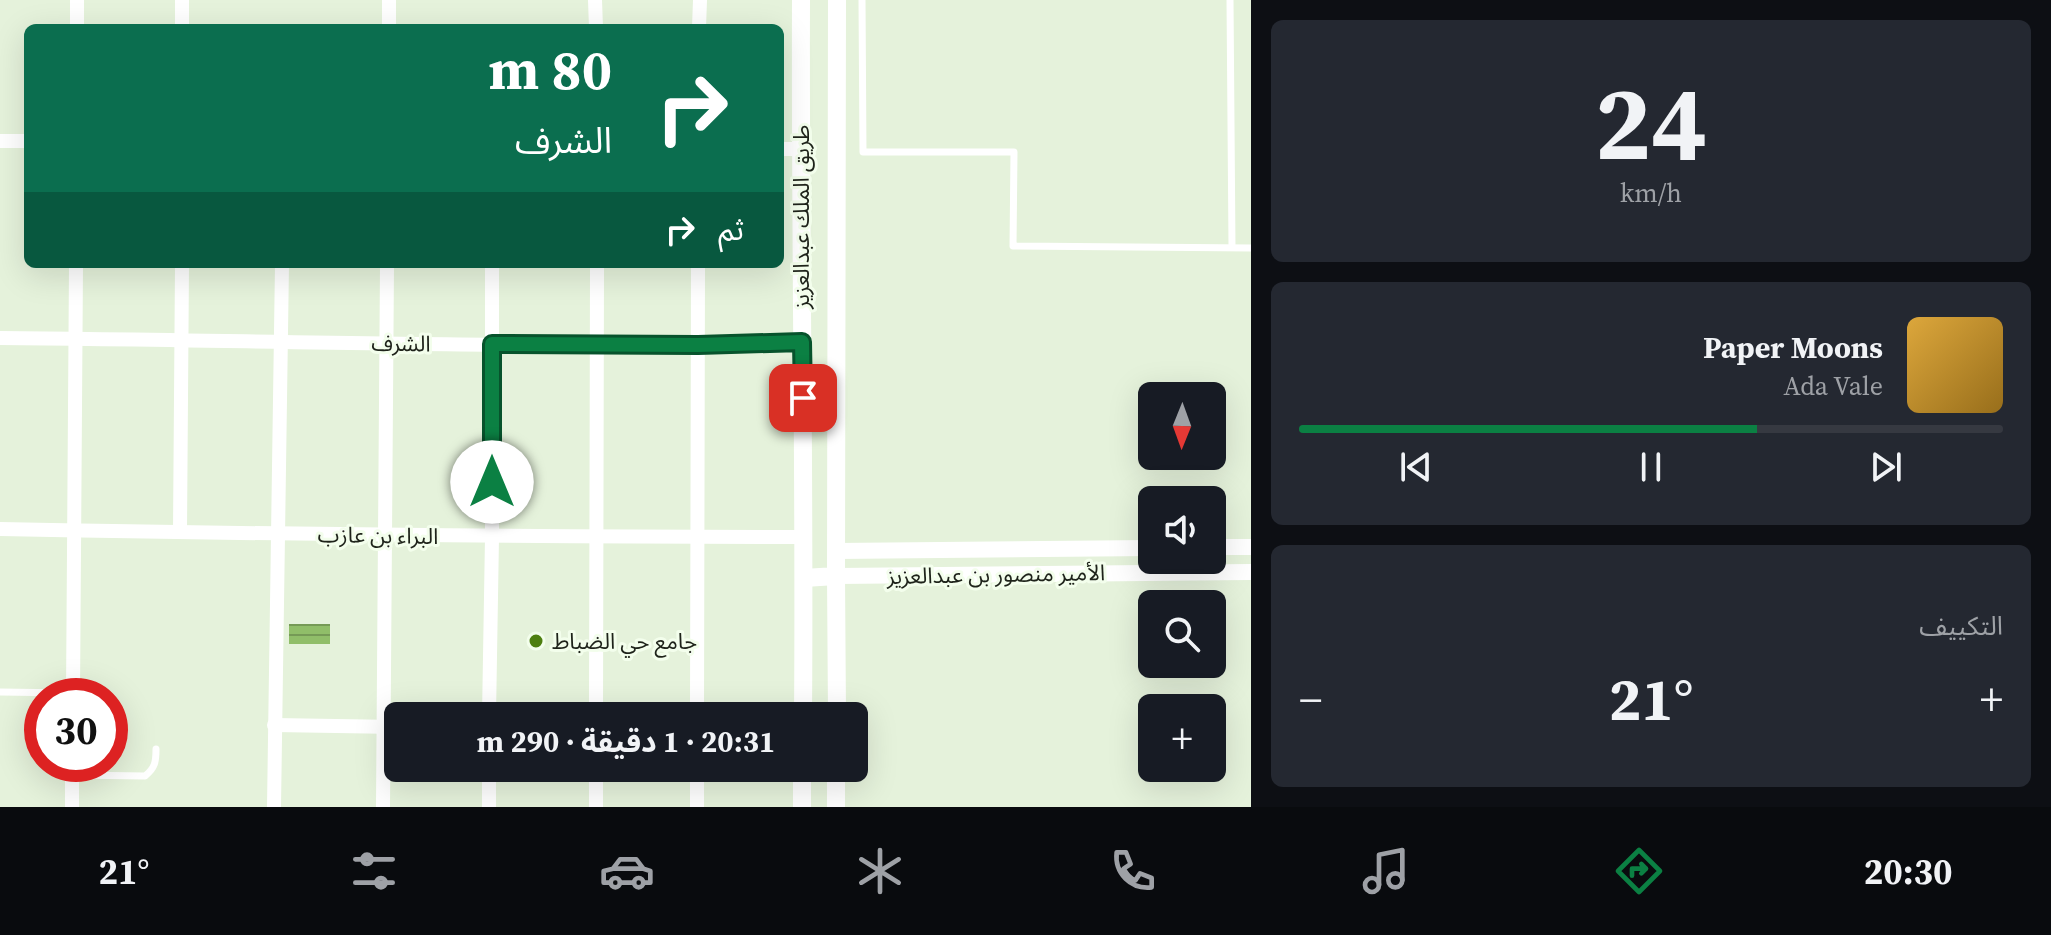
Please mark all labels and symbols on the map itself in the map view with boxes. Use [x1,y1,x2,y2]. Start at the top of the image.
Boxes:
street label: طريق الملك عبدالعزيز [786,125,816,310]
street label: الشرف [371,327,431,359]
pin [769,364,837,432]
north arrow [1138,382,1226,470]
position arrow [450,440,534,524]
street label: البراء بن عازب [317,519,439,551]
street label: الأمير منصور بن عبدالعزيز [886,557,1105,591]
place label: جامع حي الضباط [552,626,697,658]
marker: جامع حي الضباط [527,632,545,650]
speed limit sign: 30 [24,678,128,782]

